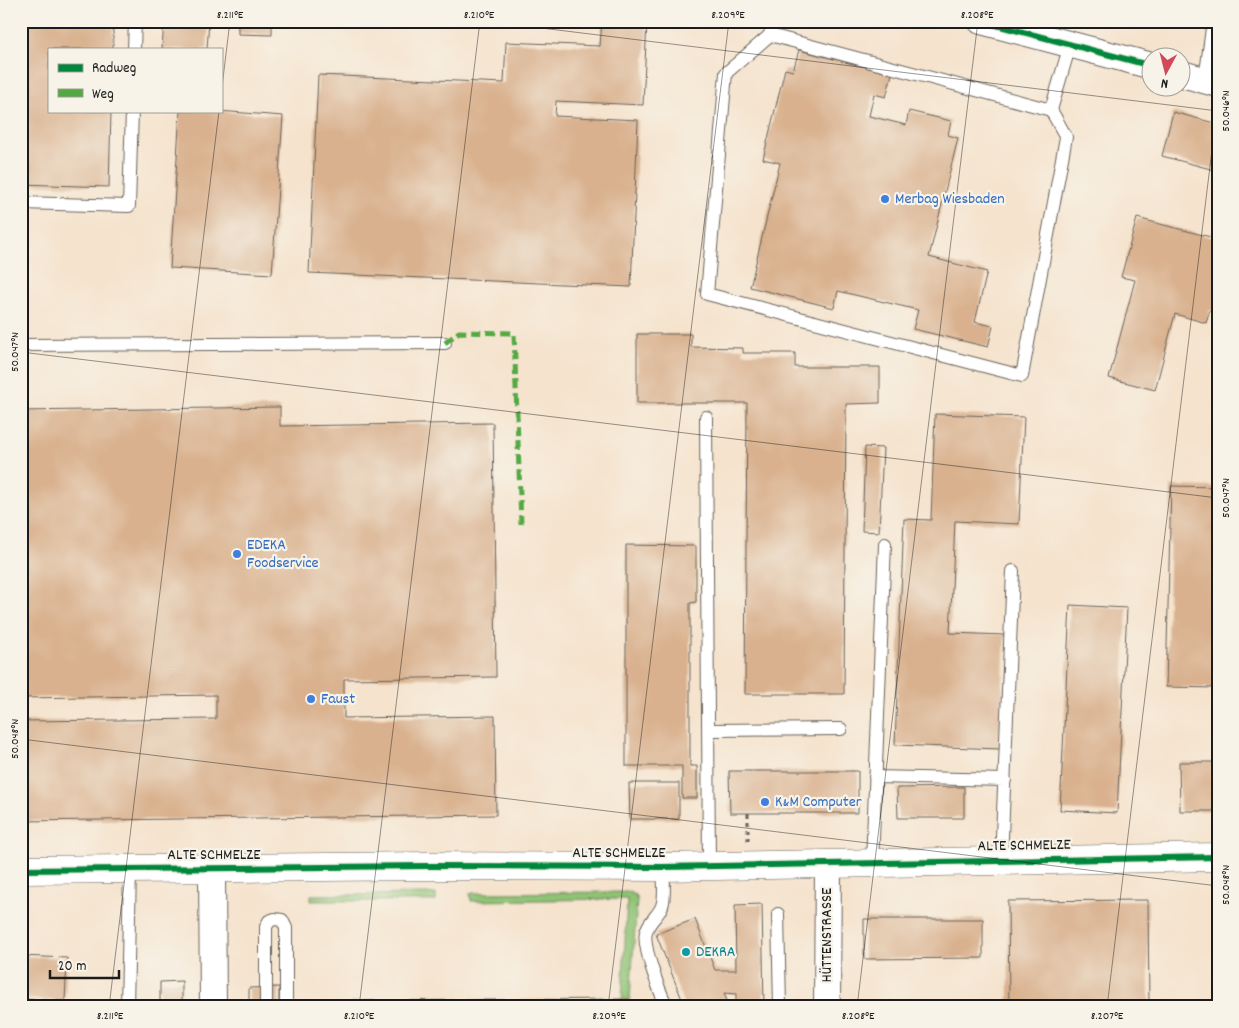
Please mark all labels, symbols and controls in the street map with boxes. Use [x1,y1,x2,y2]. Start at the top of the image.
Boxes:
text: 8.211°E [217,7,244,24]
text: 8.210°E [464,7,495,24]
text: 8.209°E [711,7,745,24]
text: 8.208°E [961,7,994,24]
legend [48,48,222,112]
north arrow [1142,48,1192,98]
text: Radweg [92,58,136,80]
text: N [1160,73,1169,93]
text: Weg [92,84,114,106]
text: 50.046°N [1218,90,1235,132]
place label: Merbag Wiesbaden [895,188,1005,211]
marker: Merbag Wiesbaden [879,193,891,205]
text: 50.047°N [7,332,24,372]
text: 50.047°N [1218,478,1235,518]
place label: EDEKA Foodservice [247,534,319,575]
marker: EDEKA Foodservice [231,548,243,560]
place label: Faust [321,688,355,711]
marker: Faust [305,693,317,705]
text: 50.048°N [7,719,24,759]
place label: K&M Computer [775,791,862,814]
marker: K&M Computer [759,796,771,808]
street label: ALTE SCHMELZE [977,834,1072,858]
street label: ALTE SCHMELZE [572,842,666,865]
street label: ALTE SCHMELZE [167,844,261,867]
text: 50.048°N [1218,865,1235,905]
street label: HÜTTENSTRASSE [816,887,839,982]
place label: DEKRA [696,941,736,964]
marker: DEKRA [680,946,692,958]
scale bar [50,948,119,980]
text: 20 m [58,956,86,978]
text: 8.211°E [97,1008,124,1025]
text: 8.210°E [344,1008,375,1025]
text: 8.209°E [592,1008,626,1025]
text: 8.208°E [842,1008,875,1025]
text: 8.207°E [1091,1008,1124,1025]

